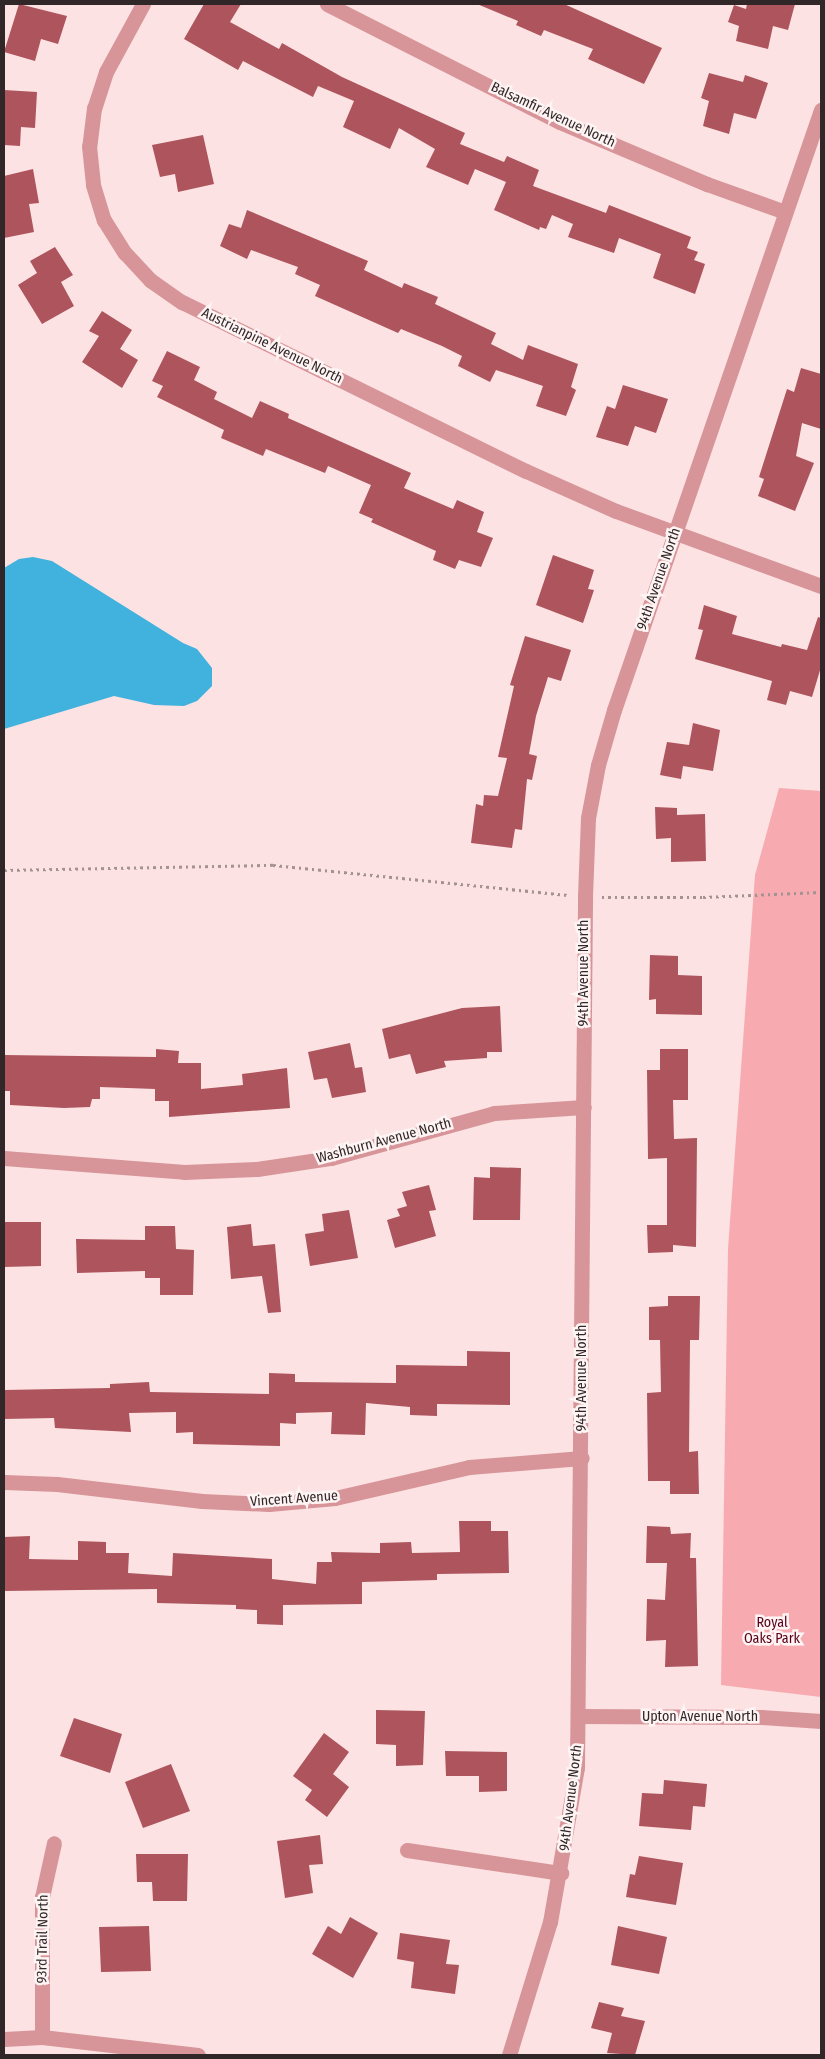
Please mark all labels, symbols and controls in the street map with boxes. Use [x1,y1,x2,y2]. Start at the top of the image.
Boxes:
street label: Balsamfir Avenue North [488,79,618,151]
street label: Austrianpine Avenue North [199,305,345,387]
street label: 94th Avenue North [634,526,684,632]
street label: 94th Avenue North [576,920,592,1026]
street label: Washburn Avenue North [315,1115,453,1167]
street label: 94th Avenue North [574,1325,590,1431]
street label: Vincent Avenue [250,1488,338,1510]
park label: Royal Oaks Park [744,1615,800,1648]
street label: Upton Avenue North [642,1709,758,1725]
street label: 94th Avenue North [556,1744,586,1852]
street label: 93rd Trail North [34,1895,52,1983]

